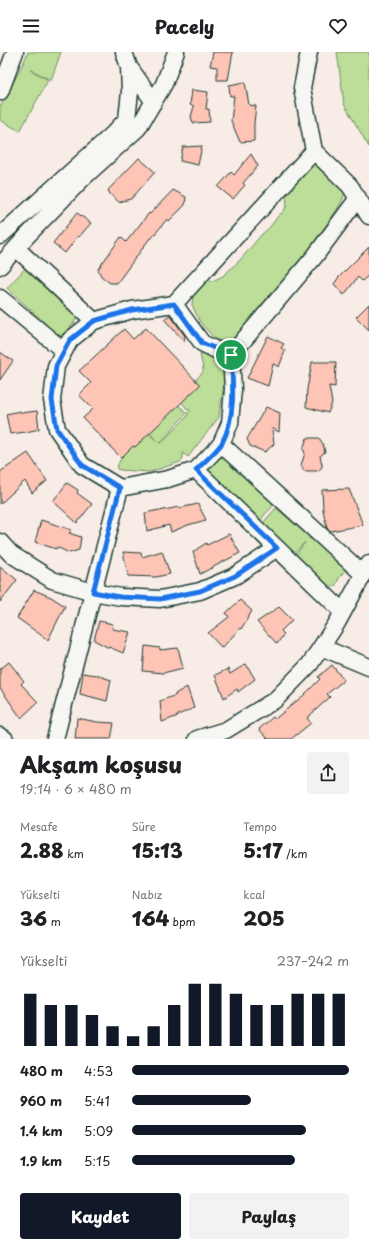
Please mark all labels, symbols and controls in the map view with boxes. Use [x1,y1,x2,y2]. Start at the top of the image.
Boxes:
text: Pacely [155,13,214,40]
icon: menu [20,15,42,37]
icon: heart [327,15,349,37]
pin [214,338,248,372]
icon: arrive [220,344,242,366]
text: Akşam koşusu [20,747,182,780]
button: share [307,752,349,794]
text: 19:14 · 6 × 480 m [20,779,132,798]
text: Mesafe [20,818,58,835]
text: Süre [132,818,156,835]
text: Tempo [243,818,277,835]
text: 2.88 [20,835,64,865]
text: 15:13 [132,835,183,865]
text: 5:17 [243,835,283,865]
text: km [64,845,84,862]
text: /km [283,845,307,862]
text: Yükselti [20,886,60,903]
text: Nabız [132,886,162,903]
text: kcal [243,886,265,903]
text: 36 [20,903,47,933]
text: 164 [132,903,169,933]
text: 205 [243,903,285,933]
text: m [47,913,61,930]
text: bpm [169,913,196,930]
text: Yükselti [20,951,68,970]
text: 237–242 m [277,951,349,970]
text: 480 m [20,1061,63,1080]
text: 4:53 [84,1061,113,1080]
text: 960 m [20,1091,62,1110]
text: 5:41 [84,1091,110,1110]
text: 1.4 km [20,1121,63,1140]
text: 5:09 [84,1121,113,1140]
text: 1.9 km [20,1151,62,1170]
text: 5:15 [84,1151,110,1170]
button: Kaydet [20,1193,181,1239]
button: Paylaş [189,1193,349,1239]

